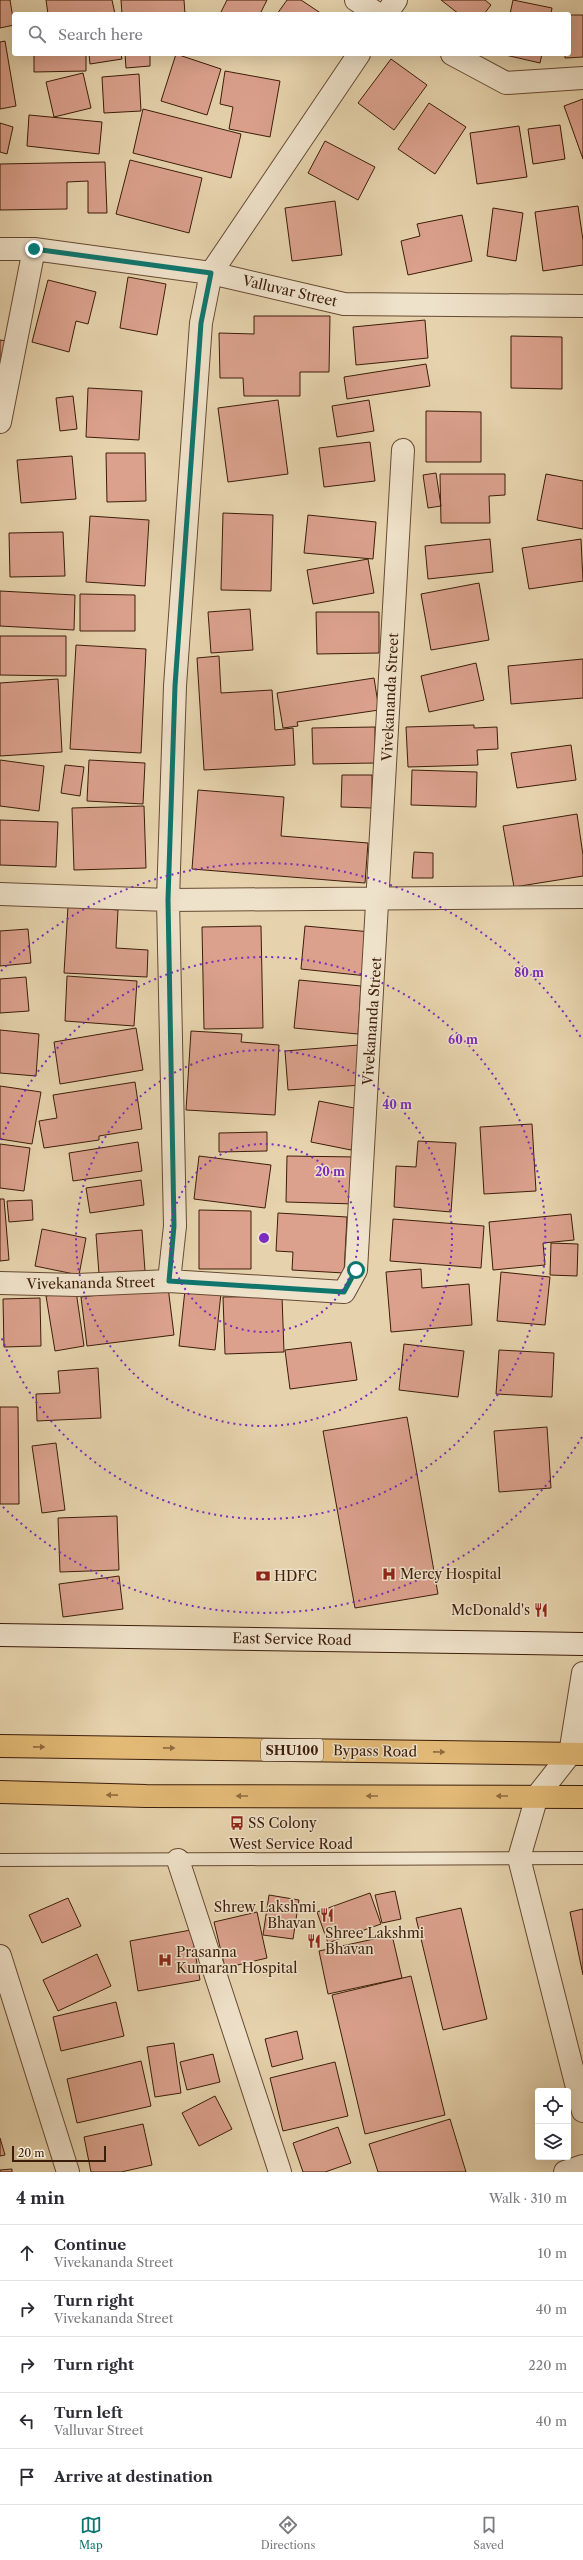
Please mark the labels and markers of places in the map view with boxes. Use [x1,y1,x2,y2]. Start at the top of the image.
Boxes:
centre of rings [257,1231,271,1245]
place label: Mercy Hospital [400,1565,501,1583]
hospital icon: Mercy Hospital [381,1566,397,1582]
place label: HDFC [274,1567,317,1585]
bank icon: HDFC [255,1568,271,1584]
place label: McDonald's [451,1601,530,1619]
restaurant icon: McDonald's [533,1602,549,1618]
place label: SS Colony [248,1814,317,1832]
bus stop icon: SS Colony [229,1815,245,1831]
place label: Shrew Lakshmi Bhavan [214,1898,316,1932]
restaurant icon: Shrew Lakshmi Bhavan [319,1907,335,1923]
place label: Shree Lakshmi Bhavan [325,1924,424,1958]
restaurant icon: Shree Lakshmi Bhavan [306,1933,322,1949]
place label: Prasanna Kumaran Hospital [176,1943,297,1977]
hospital icon: Prasanna Kumaran Hospital [157,1952,173,1968]

